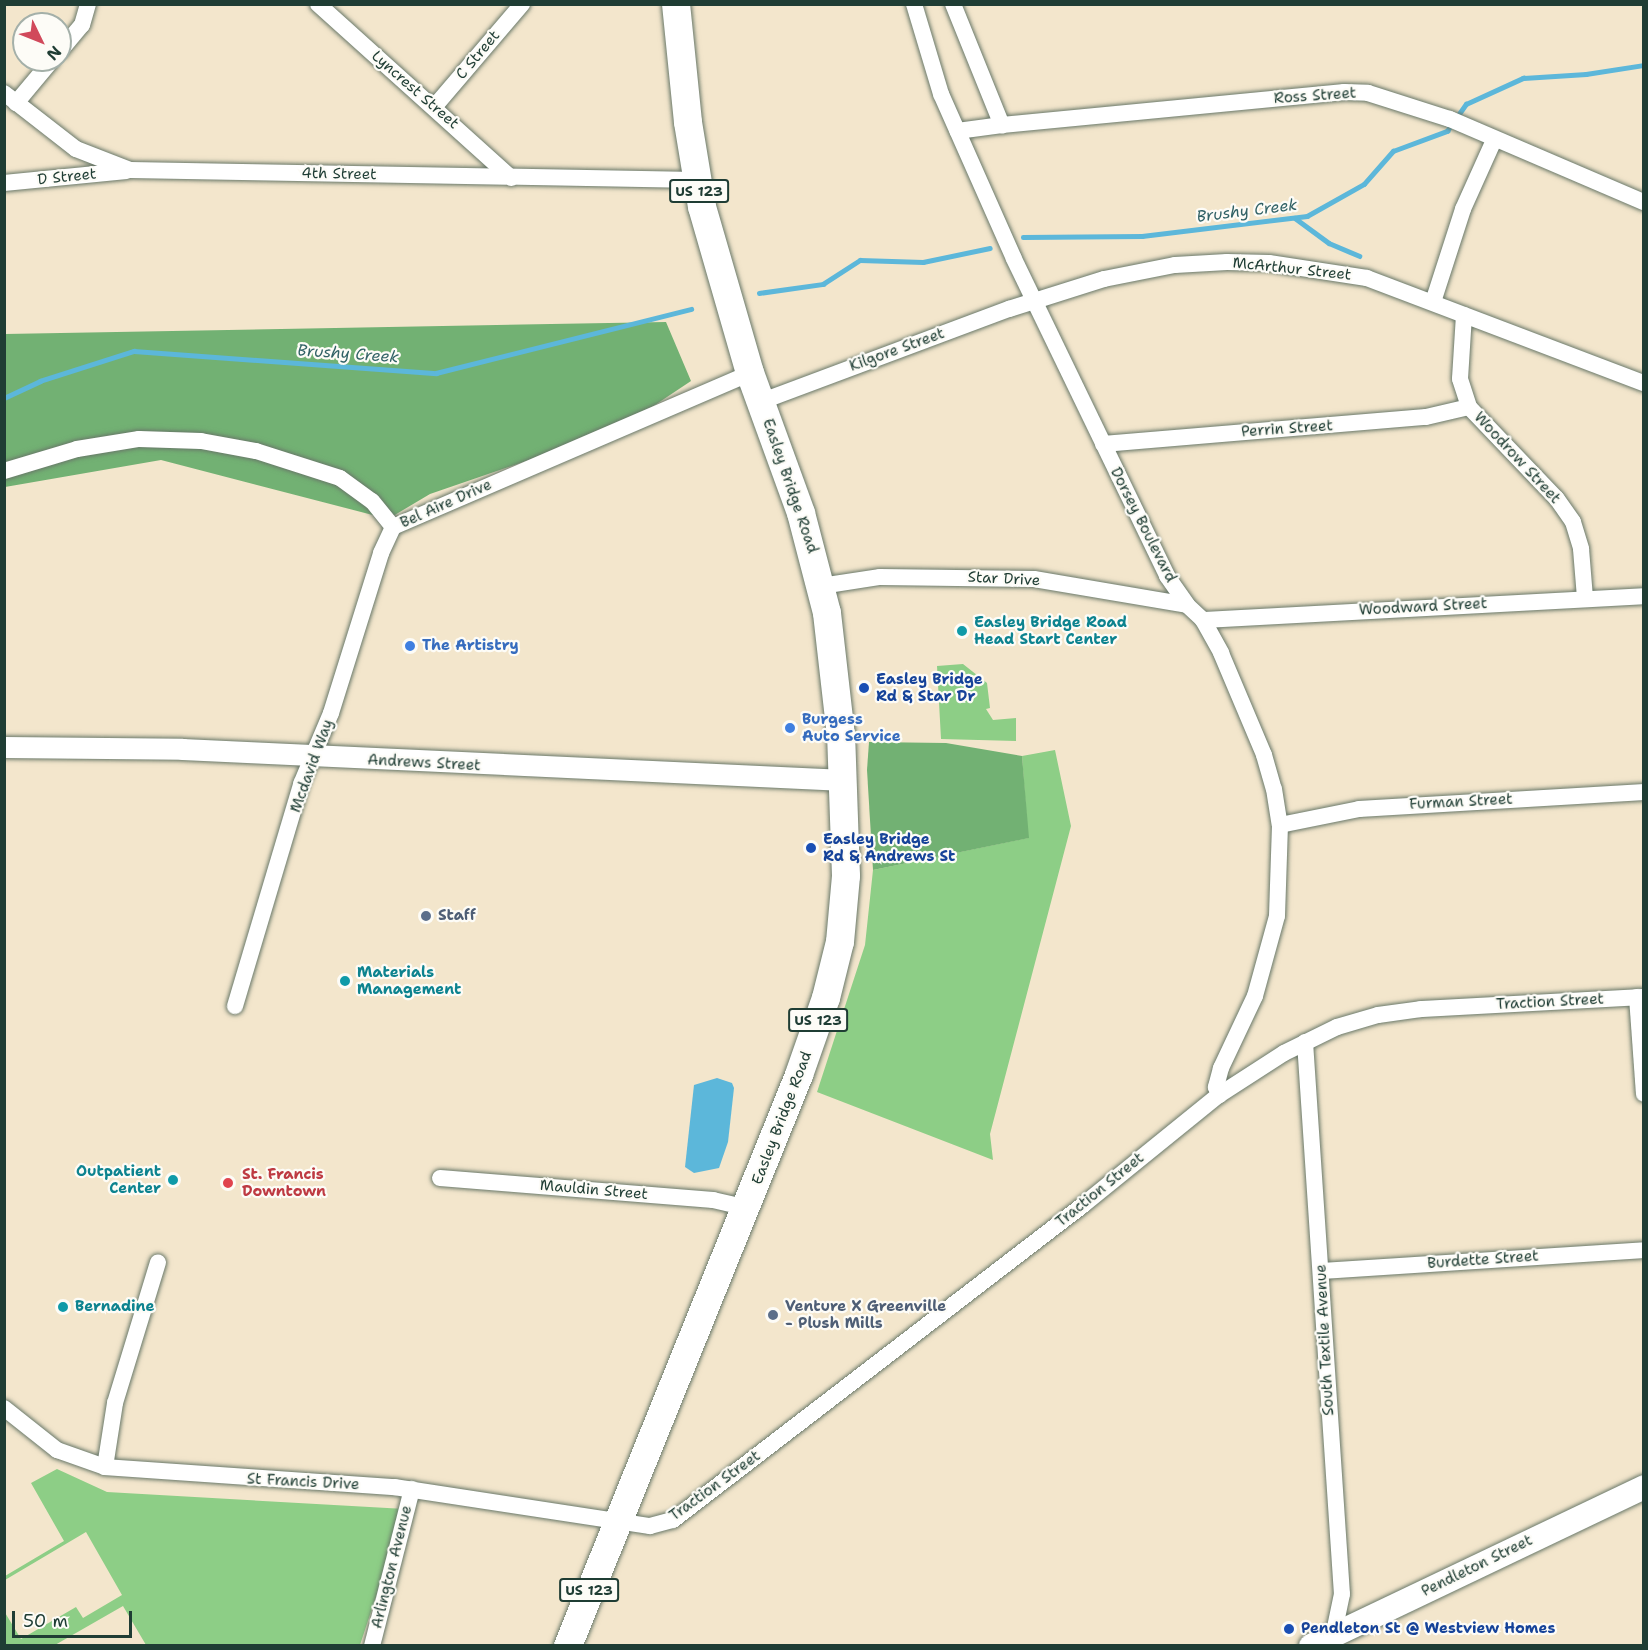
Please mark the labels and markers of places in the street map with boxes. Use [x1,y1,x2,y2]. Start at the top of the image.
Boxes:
place label: Easley Bridge Road Head Start Center [974,613,1127,648]
marker: Easley Bridge Road Head Start Center [955,624,969,638]
place label: The Artistry [422,637,519,655]
marker: The Artistry [403,639,417,653]
place label: Easley Bridge Rd & Star Dr [876,670,983,705]
marker: Easley Bridge Rd & Star Dr [857,681,871,695]
place label: Burgess Auto Service [802,710,901,745]
marker: Burgess Auto Service [783,721,797,735]
place label: Easley Bridge Rd & Andrews St [823,830,955,865]
marker: Easley Bridge Rd & Andrews St [804,841,818,855]
place label: Staff [438,907,476,925]
marker: Staff [419,909,433,923]
place label: Materials Management [357,963,461,998]
marker: Materials Management [338,974,352,988]
place label: Outpatient Center [76,1162,161,1197]
place label: St. Francis Downtown [242,1165,326,1200]
marker: Outpatient Center [166,1173,180,1187]
marker: St. Francis Downtown [219,1174,237,1192]
place label: Venture X Greenville - Plush Mills [785,1297,946,1332]
place label: Bernadine [75,1298,155,1316]
marker: Bernadine [56,1300,70,1314]
marker: Venture X Greenville - Plush Mills [766,1308,780,1322]
place label: Pendleton St @ Westview Homes [1301,1620,1555,1638]
marker: Pendleton St @ Westview Homes [1282,1622,1296,1636]

